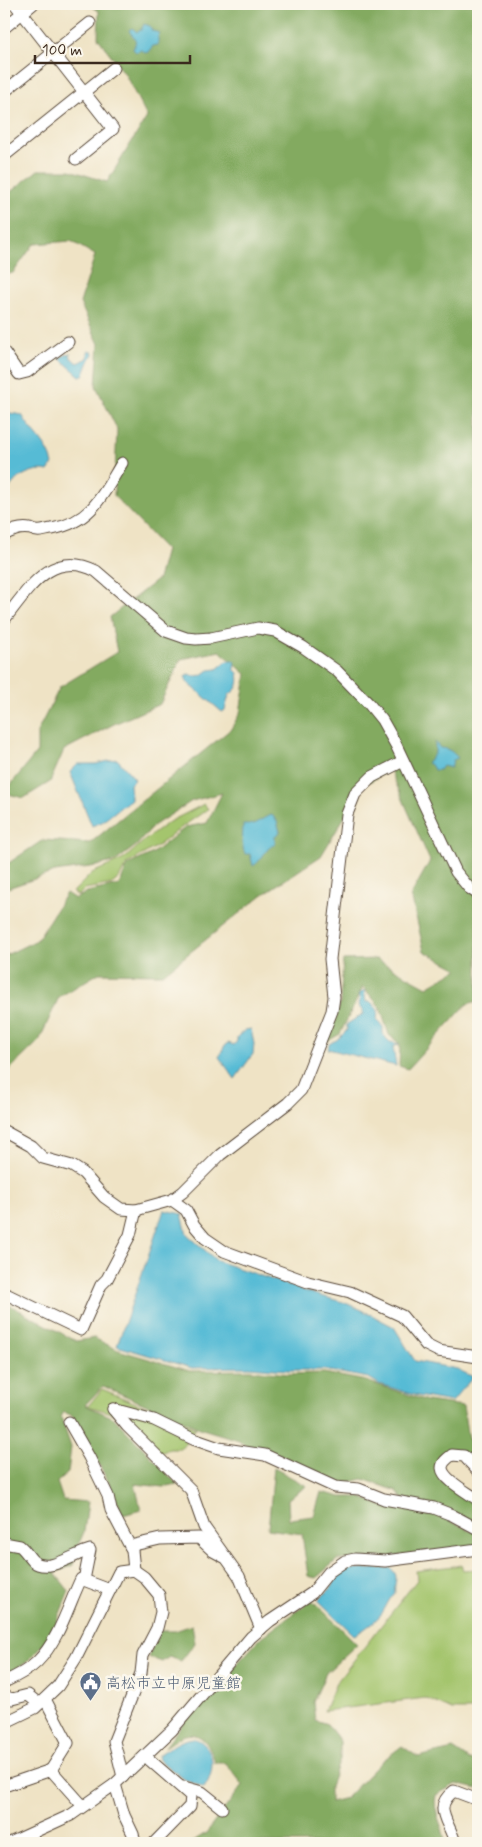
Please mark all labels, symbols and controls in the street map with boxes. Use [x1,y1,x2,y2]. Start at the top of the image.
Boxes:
scale bar [35,32,190,64]
text: 100 m [42,41,82,61]
public building icon: 高松市立中原児童館 [78,1671,102,1702]
place label: 高松市立中原児童館 [106,1674,241,1694]

